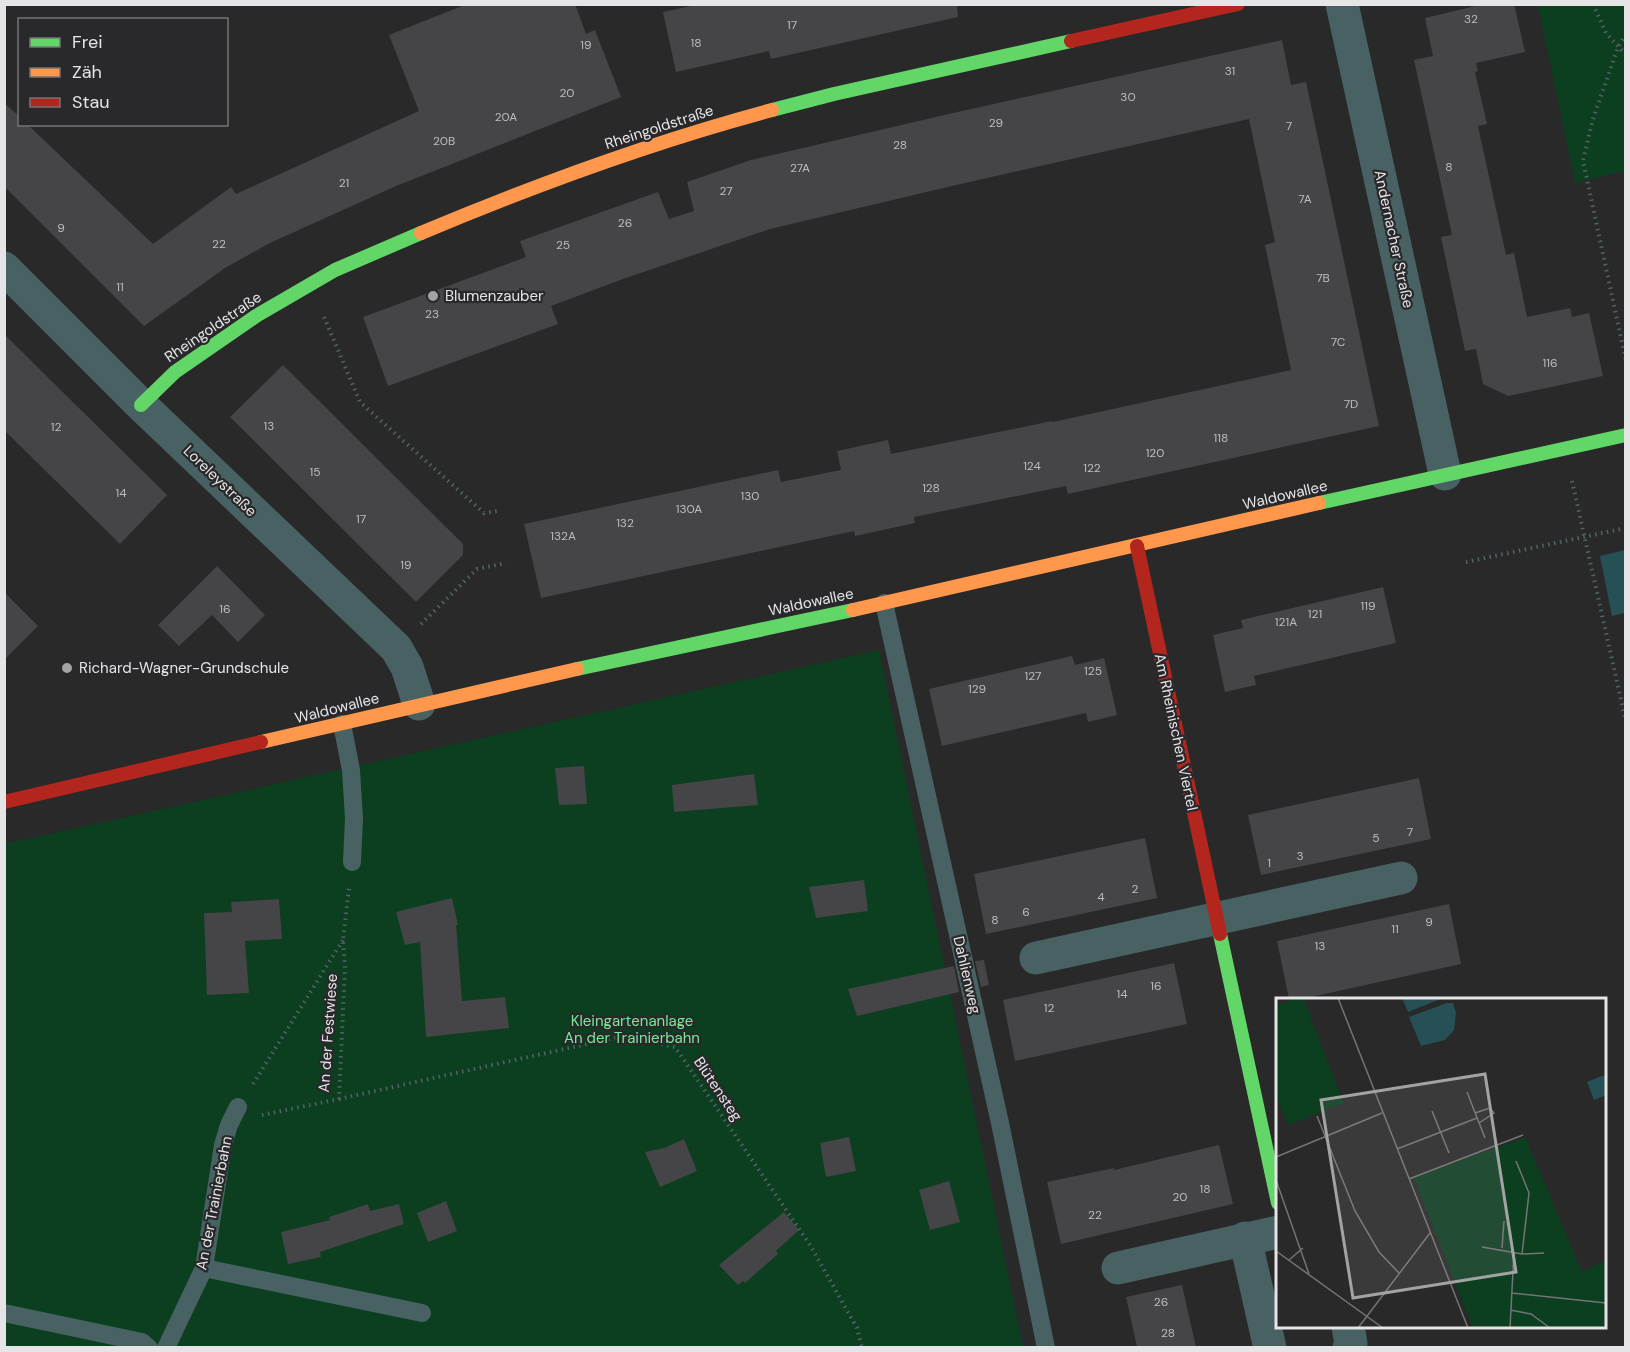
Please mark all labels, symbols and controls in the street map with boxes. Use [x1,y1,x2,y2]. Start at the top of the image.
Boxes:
house number: 32 [1464,11,1478,27]
house number: 17 [787,17,797,33]
legend [18,18,228,126]
text: Frei [72,30,103,54]
house number: 18 [690,35,702,51]
house number: 19 [580,37,592,53]
text: Zäh [72,60,102,84]
house number: 31 [1225,63,1235,79]
house number: 20 [559,85,575,101]
house number: 30 [1120,89,1136,105]
text: Stau [72,90,110,114]
street label: Rheingoldstraße [602,100,716,154]
house number: 20A [495,109,517,125]
house number: 29 [989,115,1003,131]
house number: 7 [1286,118,1292,134]
house number: 20B [433,133,455,149]
house number: 28 [893,137,907,153]
house number: 8 [1445,159,1453,175]
house number: 27A [790,160,810,176]
street label: Andernacher Straße [1370,168,1418,310]
house number: 21 [339,175,349,191]
house number: 27 [719,183,733,199]
house number: 7A [1298,191,1312,207]
house number: 26 [618,215,632,231]
house number: 9 [57,220,65,236]
house number: 22 [212,236,226,252]
house number: 25 [556,237,570,253]
house number: 7B [1316,270,1330,286]
house number: 11 [116,279,124,295]
place label: Blumenzauber [445,286,544,306]
street label: Rheingoldstraße [161,287,265,367]
marker: Blumenzauber [426,289,440,303]
house number: 23 [425,306,439,322]
house number: 7C [1331,334,1346,350]
house number: 116 [1542,355,1558,371]
house number: 7D [1344,396,1358,412]
house number: 13 [264,418,274,434]
house number: 12 [51,419,61,435]
house number: 118 [1214,430,1228,446]
street label: Loreleystraße [179,441,261,521]
house number: 120 [1146,445,1164,461]
house number: 124 [1023,458,1041,474]
house number: 122 [1083,460,1101,476]
house number: 15 [309,464,321,480]
street label: Waldowallee [1241,476,1329,514]
house number: 128 [922,480,940,496]
house number: 14 [115,485,127,501]
house number: 130 [740,488,760,504]
house number: 130A [676,501,702,517]
house number: 17 [356,511,366,527]
house number: 132 [616,515,634,531]
house number: 132A [550,528,576,544]
house number: 19 [400,557,412,573]
street label: Waldowallee [767,583,855,621]
house number: 119 [1360,598,1376,614]
house number: 16 [219,601,231,617]
house number: 121 [1308,606,1322,622]
house number: 121A [1275,614,1297,630]
street label: Am Rheinischen Viertel [1150,652,1202,812]
place label: Richard-Wagner-Grundschule [79,658,289,678]
marker: Richard-Wagner-Grundschule [60,661,74,675]
house number: 125 [1084,663,1102,679]
house number: 127 [1025,668,1041,684]
house number: 129 [968,681,986,697]
street label: Waldowallee [293,688,381,728]
house number: 7 [1407,824,1413,840]
house number: 5 [1372,830,1380,846]
house number: 3 [1296,848,1304,864]
house number: 1 [1267,855,1271,871]
house number: 2 [1132,881,1139,897]
house number: 4 [1097,889,1105,905]
house number: 6 [1022,904,1030,920]
house number: 8 [991,912,999,928]
house number: 9 [1425,914,1433,930]
house number: 11 [1391,921,1399,937]
street label: Dahlienweg [948,934,986,1016]
house number: 13 [1315,938,1325,954]
street label: An der Festwiese [314,973,342,1093]
house number: 16 [1150,978,1162,994]
house number: 14 [1116,986,1128,1002]
inset map [1276,998,1606,1328]
house number: 12 [1044,1000,1054,1016]
park label: Kleingartenanlage An der Trainierbahn [564,1011,700,1048]
street label: Blütensteg [689,1053,747,1125]
street label: An der Trainierbahn [191,1134,237,1272]
house number: 18 [1199,1181,1211,1197]
house number: 20 [1172,1189,1188,1205]
house number: 22 [1088,1207,1102,1223]
house number: 26 [1154,1294,1168,1310]
house number: 28 [1161,1325,1175,1341]

